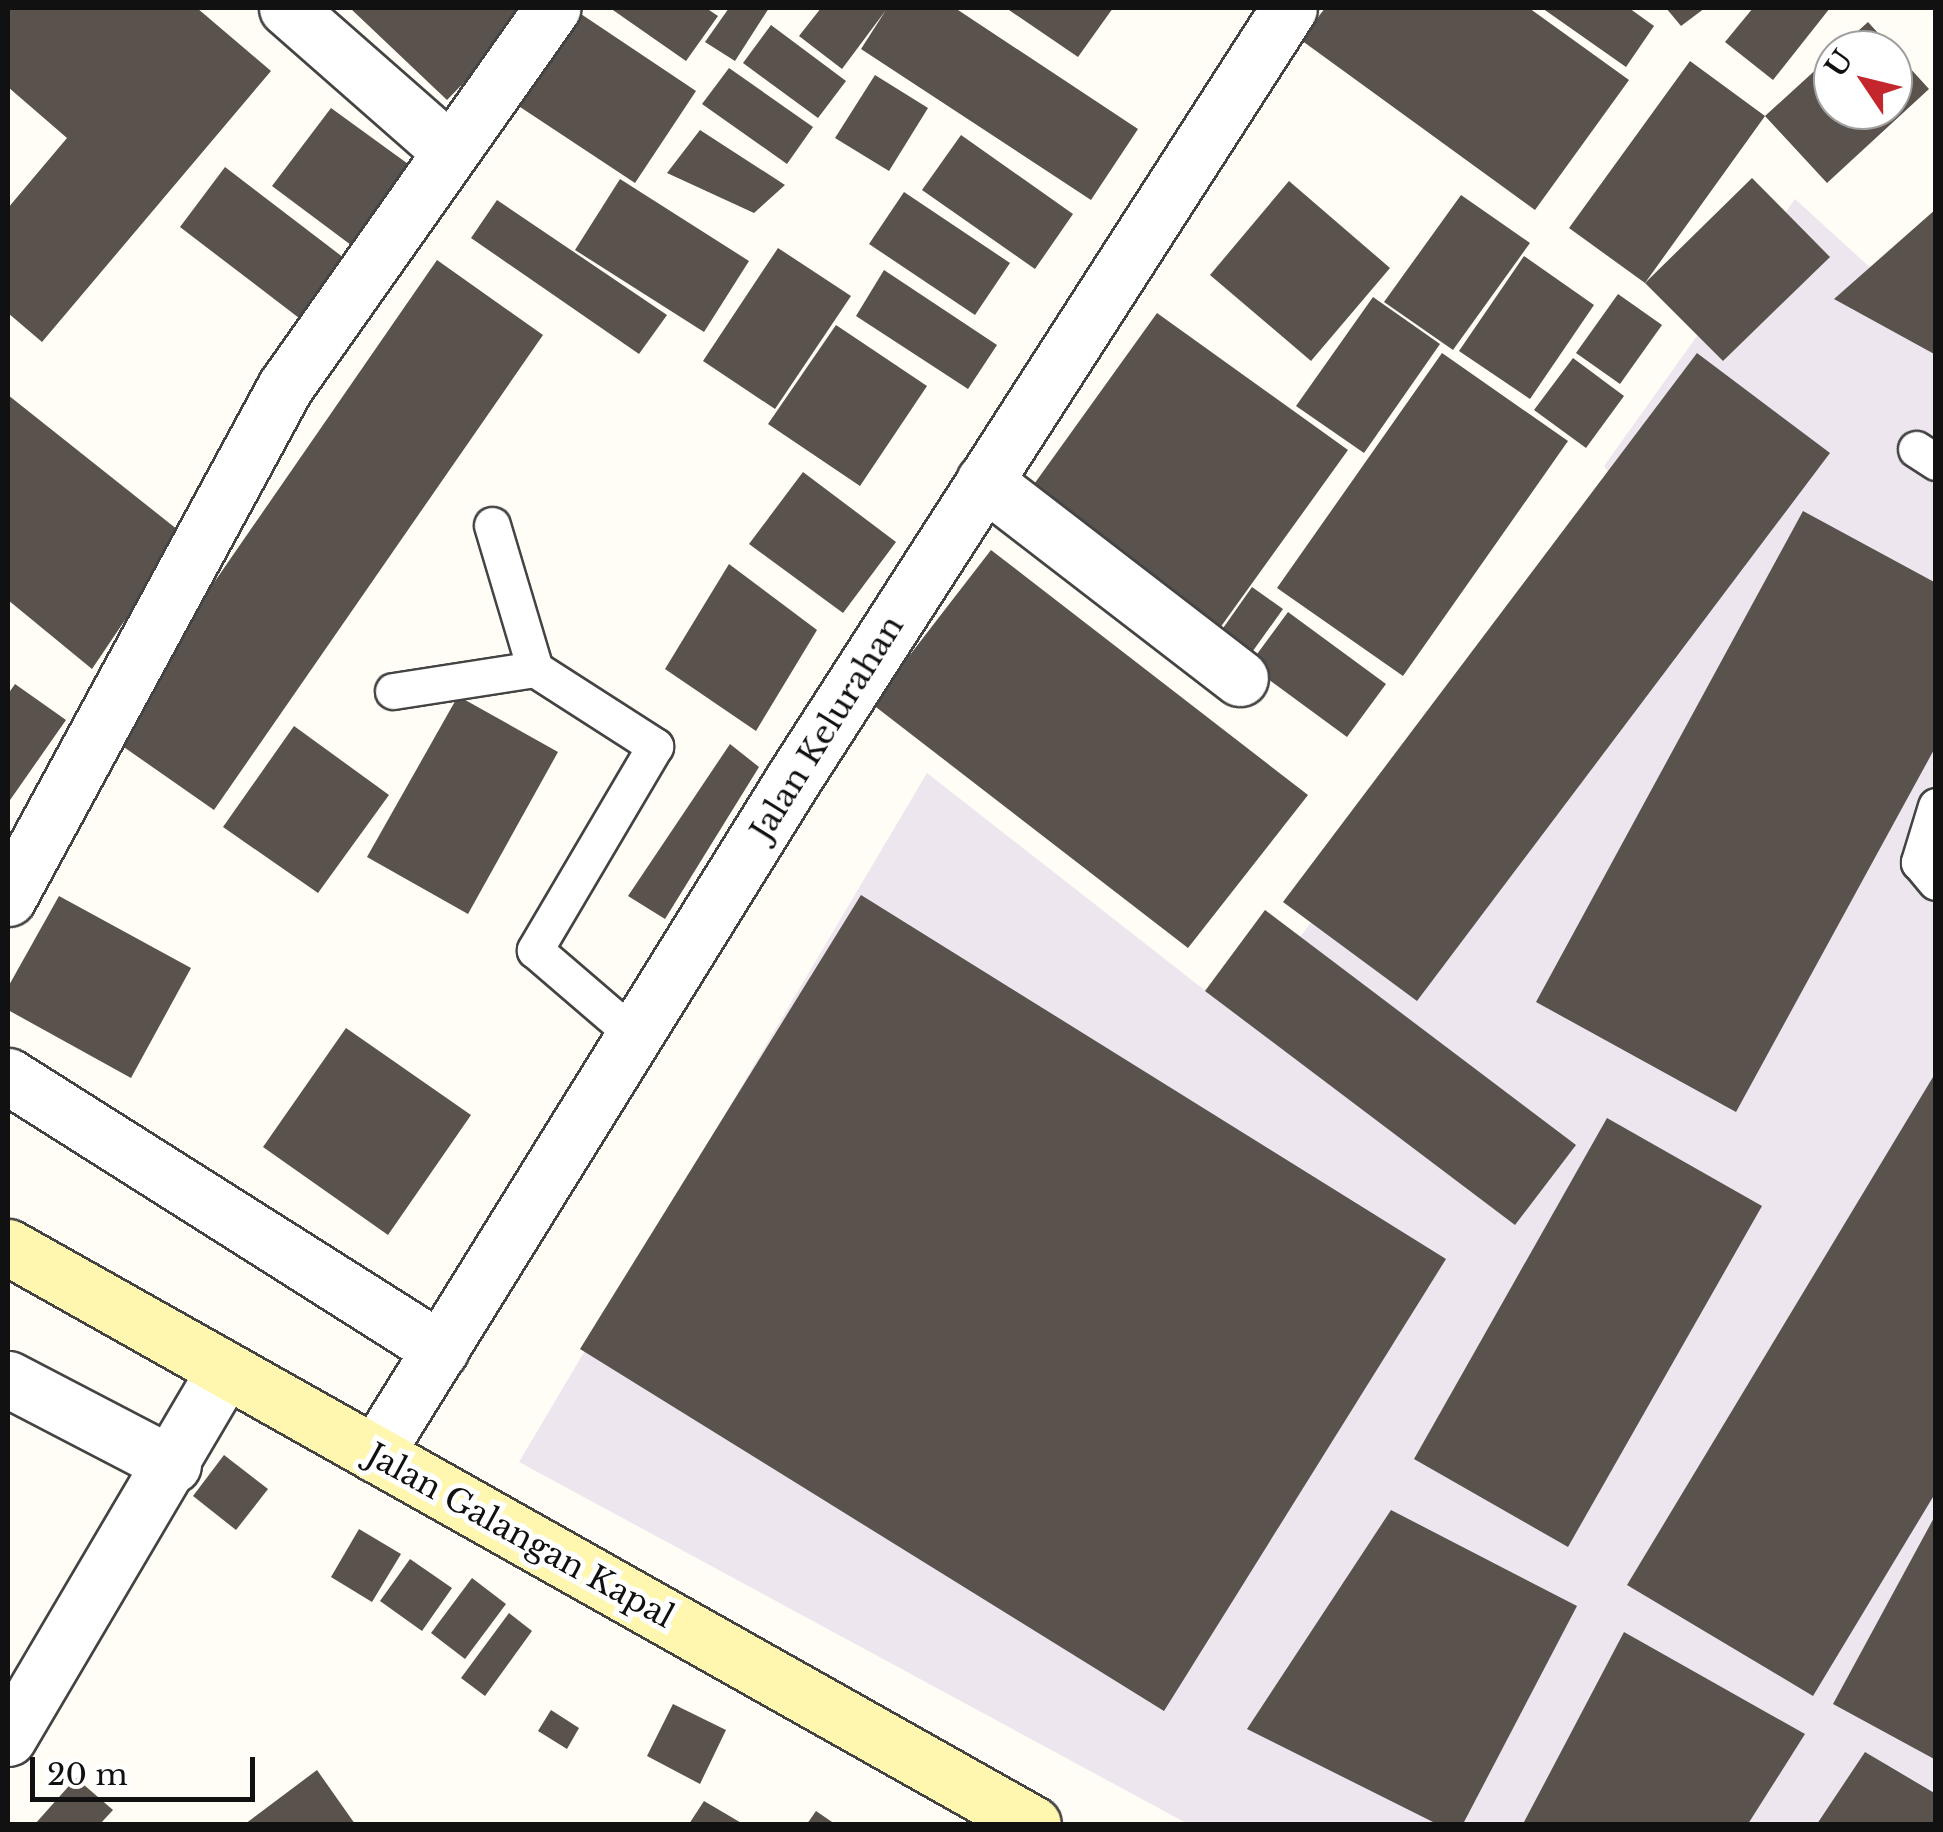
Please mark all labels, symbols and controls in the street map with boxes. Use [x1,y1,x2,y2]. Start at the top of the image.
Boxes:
north arrow [1813,30,1913,130]
text: U [1818,44,1861,84]
street label: Jalan Kelurahan [742,609,912,847]
street label: Jalan Galangan Kapal [360,1436,680,1636]
scale bar [35,1737,260,1799]
text: 20 m [47,1756,128,1793]

